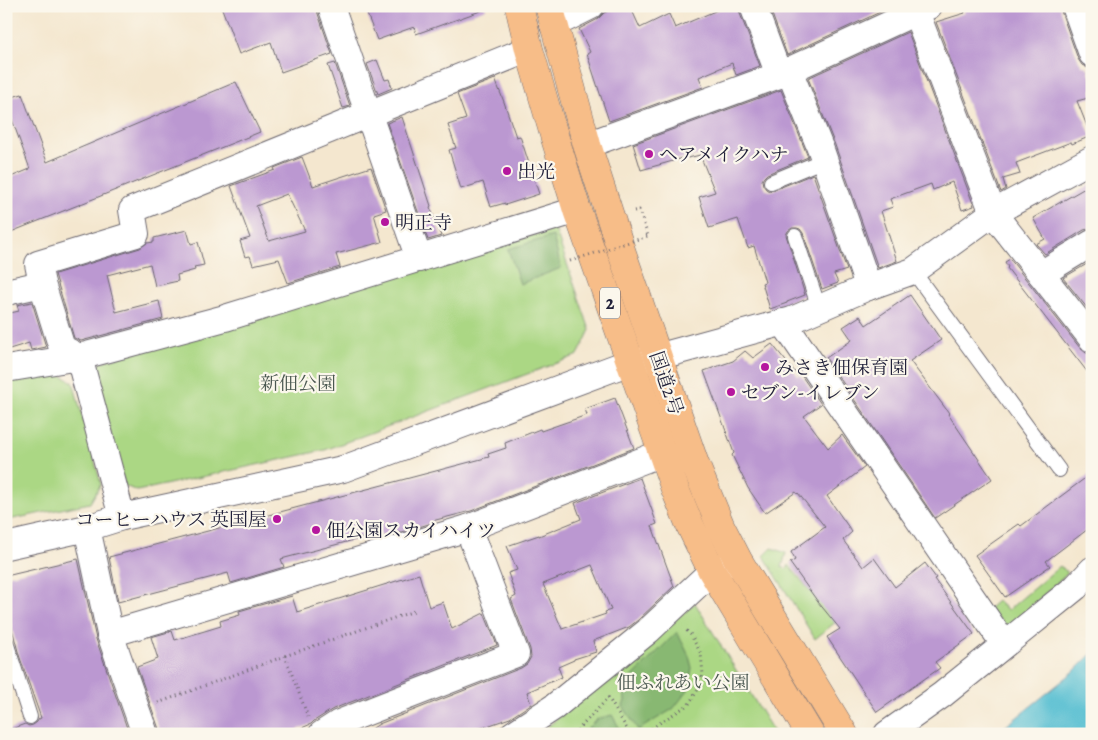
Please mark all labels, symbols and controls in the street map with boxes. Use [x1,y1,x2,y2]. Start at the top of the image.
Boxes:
place label: ヘアメイクハナ [659,142,788,168]
marker: ヘアメイクハナ [643,148,655,160]
place label: 出光 [517,159,555,185]
marker: 出光 [501,165,513,177]
place label: 明正寺 [395,210,452,236]
marker: 明正寺 [379,216,391,228]
road number: 2 [600,288,620,318]
street label: 国道2号 [643,348,689,419]
place label: みさき佃保育園 [775,355,908,381]
marker: みさき佃保育園 [759,361,771,373]
park label: 新佃公園 [260,371,336,397]
place label: セブン-イレブン [741,380,880,406]
marker: セブン-イレブン [725,386,737,398]
place label: コーヒーハウス 英国屋 [76,507,267,533]
marker: コーヒーハウス 英国屋 [271,513,283,525]
place label: 佃公園スカイハイツ [326,518,496,544]
marker: 佃公園スカイハイツ [310,524,322,536]
park label: 佃ふれあい公園 [616,670,750,696]

